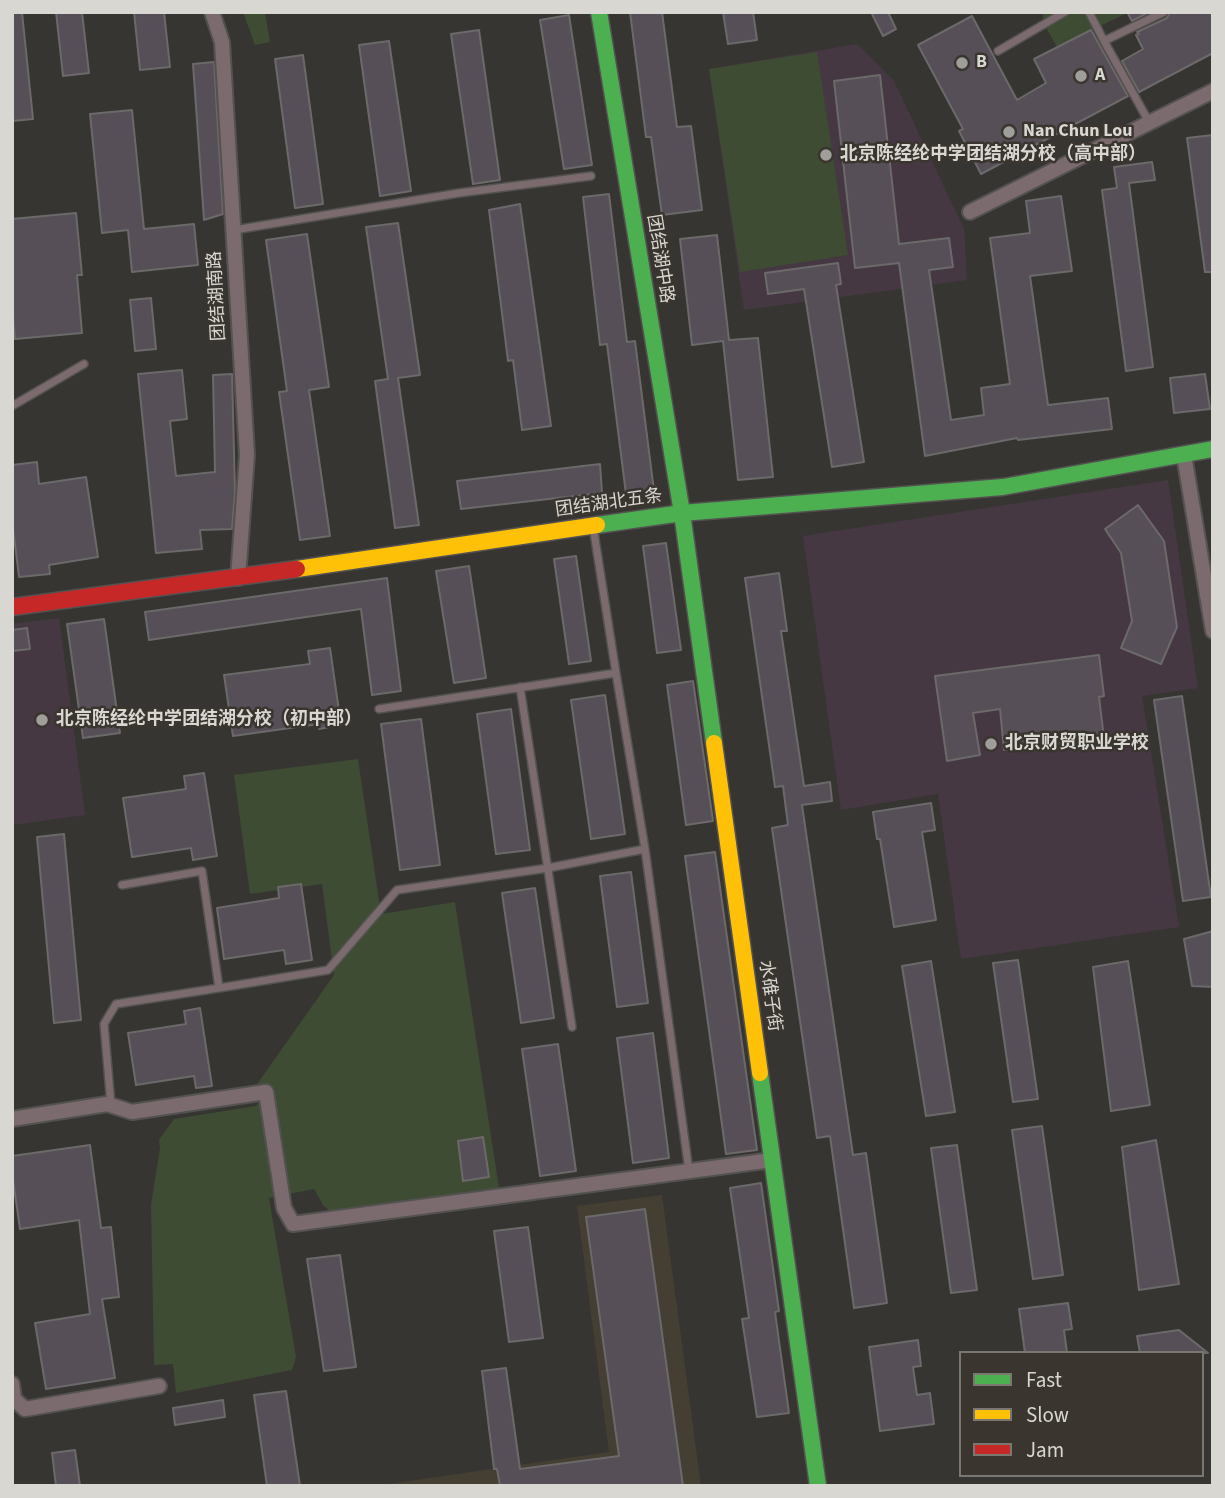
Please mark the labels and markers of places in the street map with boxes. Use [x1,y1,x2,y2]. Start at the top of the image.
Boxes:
place label: B [976,52,987,74]
marker: B [954,55,970,71]
place label: A [1095,65,1105,87]
marker: A [1073,68,1089,84]
place label: Nan Chun Lou [1023,121,1133,143]
marker: Nan Chun Lou [1001,124,1017,140]
place label: 北京陈经纶中学团结湖分校（高中部） [840,144,1146,166]
marker: 北京陈经纶中学团结湖分校（高中部） [818,147,834,163]
place label: 北京陈经纶中学团结湖分校（初中部） [56,709,362,731]
marker: 北京陈经纶中学团结湖分校（初中部） [34,712,50,728]
place label: 北京财贸职业学校 [1005,733,1149,755]
marker: 北京财贸职业学校 [983,736,999,752]

